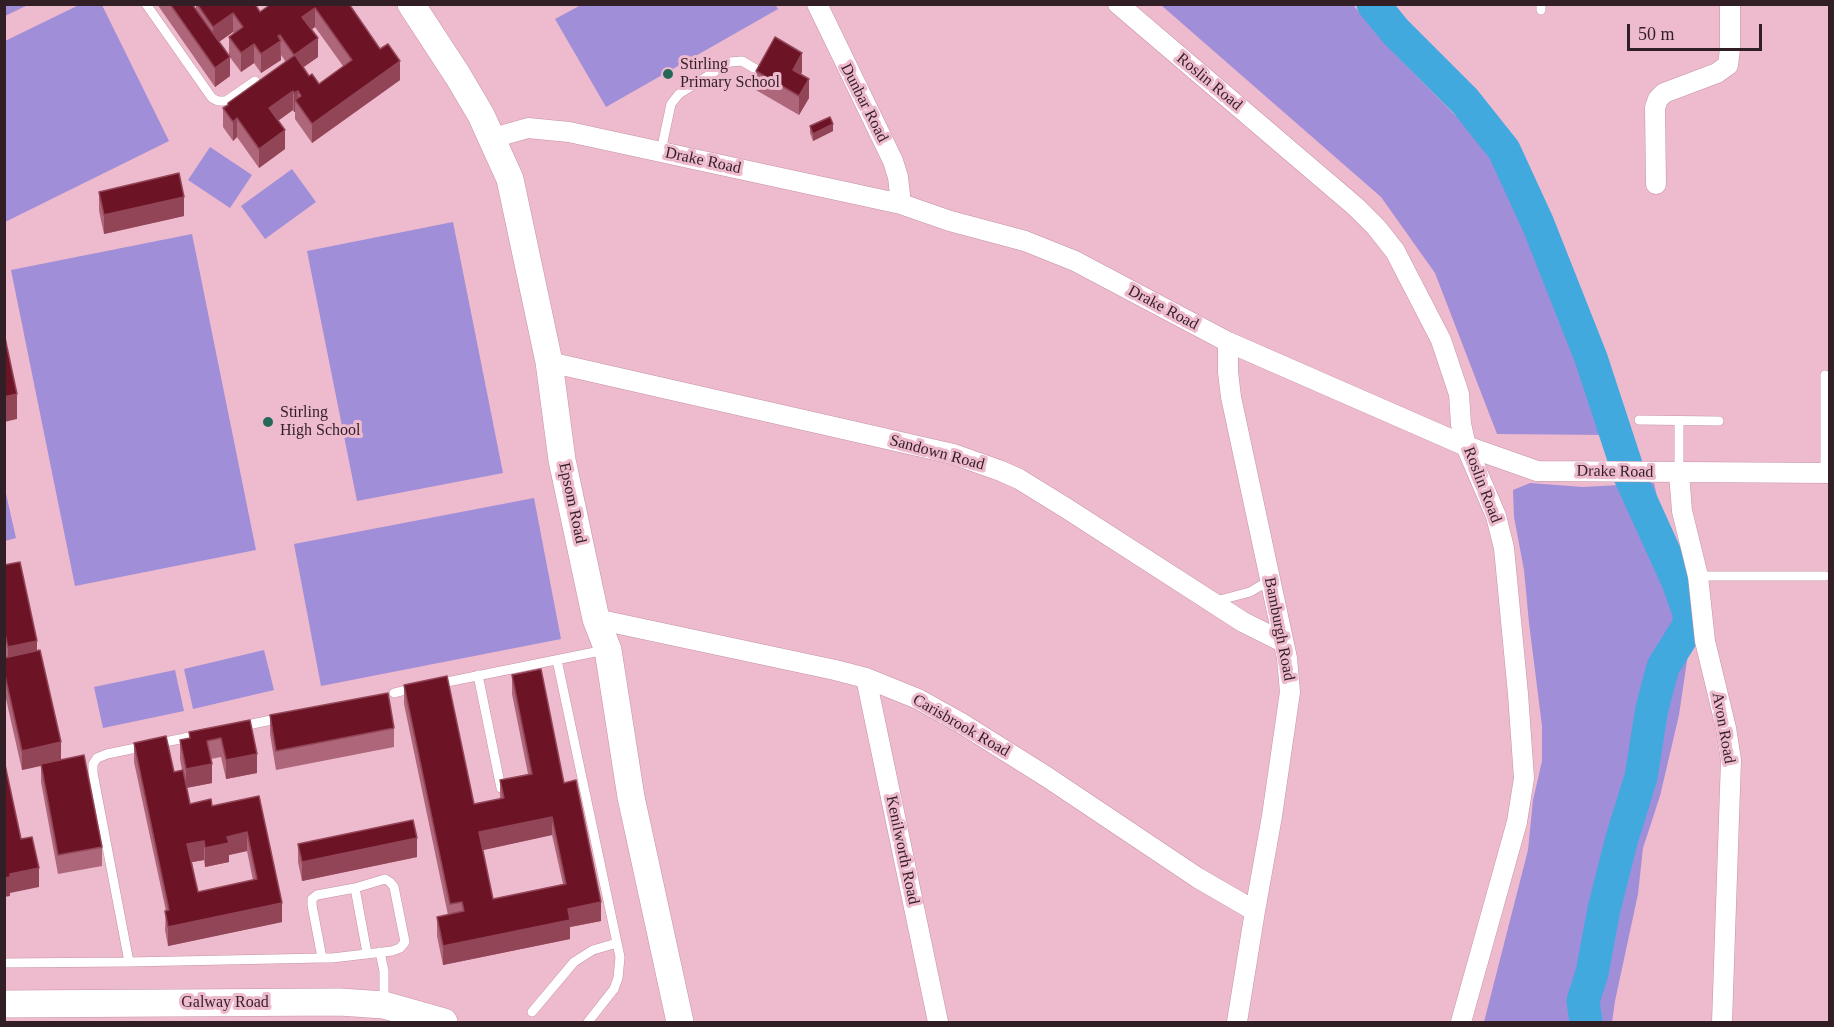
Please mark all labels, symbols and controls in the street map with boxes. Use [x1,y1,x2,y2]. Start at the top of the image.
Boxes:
scale bar [1630,12,1765,50]
text: 50 m [1638,24,1675,44]
street label: Roslin Road [1172,49,1246,115]
place label: Stirling Primary School [680,55,780,93]
street label: Dunbar Road [836,60,892,146]
marker: Stirling Primary School [661,67,675,81]
street label: Drake Road [663,144,743,178]
street label: Drake Road [1125,281,1201,335]
place label: Stirling High School [280,403,360,441]
marker: Stirling High School [261,415,275,429]
street label: Sandown Road [888,431,986,475]
street label: Roslin Road [1459,444,1505,526]
street label: Epsom Road [554,461,590,545]
street label: Drake Road [1576,462,1654,482]
street label: Bamburgh Road [1260,576,1298,682]
street label: Carisbrook Road [909,690,1013,762]
street label: Avon Road [1707,691,1739,765]
street label: Kenilworth Road [881,794,923,906]
street label: Galway Road [181,993,269,1013]

